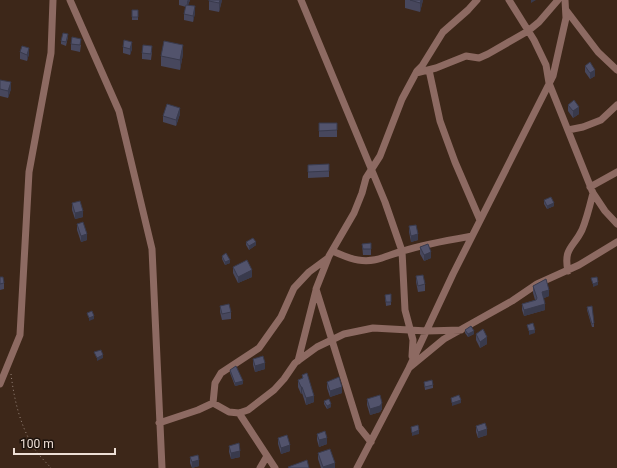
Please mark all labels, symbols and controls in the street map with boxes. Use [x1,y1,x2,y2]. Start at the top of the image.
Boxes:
scale bar [14,430,115,456]
text: 100 m [20,437,54,451]

